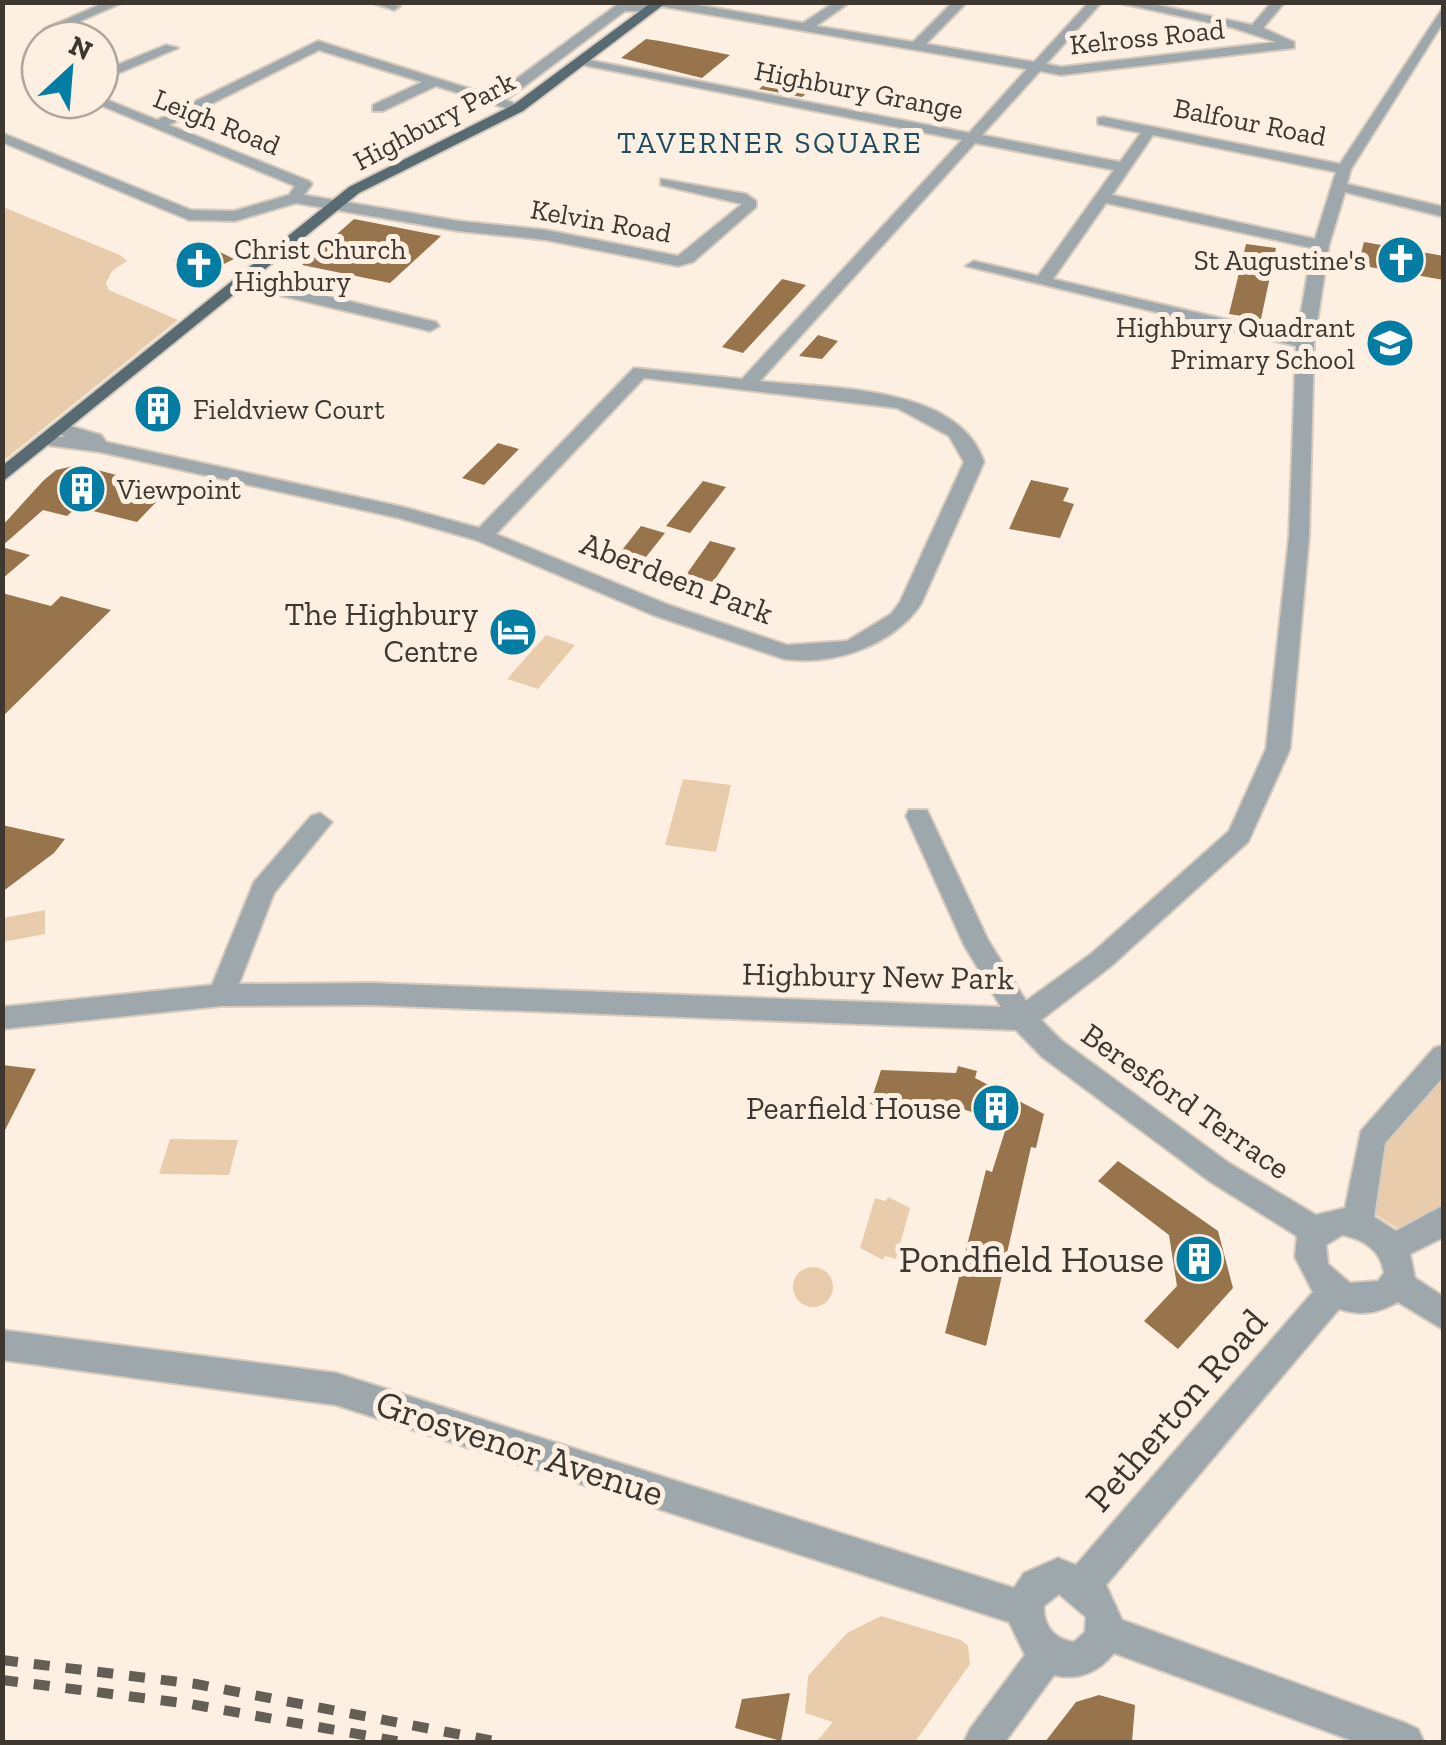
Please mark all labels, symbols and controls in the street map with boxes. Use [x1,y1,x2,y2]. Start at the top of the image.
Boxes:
street label: Kelross Road [1068,12,1226,62]
north arrow [20,20,120,120]
text: N [64,28,98,67]
street label: Highbury Grange [752,54,966,126]
street label: Highbury Park [348,64,521,177]
street label: Leigh Road [149,82,285,162]
street label: Balfour Road [1171,91,1329,153]
district label: TAVERNER SQUARE [617,125,923,161]
street label: Kelvin Road [528,192,674,250]
place label: Christ Church Highbury [234,233,407,298]
church icon: St Augustine's [1375,234,1427,286]
church icon: Christ Church Highbury [173,239,225,291]
place label: St Augustine's [1194,244,1366,277]
place label: Highbury Quadrant Primary School [1116,311,1356,376]
school or university icon: Highbury Quadrant Primary School [1364,317,1416,369]
building icon: Fieldview Court [132,383,184,435]
place label: Fieldview Court [193,393,385,426]
building icon: Viewpoint [56,463,108,515]
place label: Viewpoint [116,473,241,506]
street label: Aberdeen Park [575,524,779,632]
place label: The Highbury Centre [285,595,479,670]
hotel icon: The Highbury Centre [487,606,539,658]
street label: Highbury New Park [742,955,1015,997]
street label: Beresford Terrace [1074,1015,1298,1187]
building icon: Pearfield House [970,1082,1022,1134]
place label: Pearfield House [746,1089,961,1127]
building icon: Pondfield House [1173,1233,1225,1285]
place label: Pondfield House [899,1236,1164,1282]
street label: Petherton Road [1075,1299,1277,1521]
street label: Grosvenor Avenue [371,1380,669,1516]

